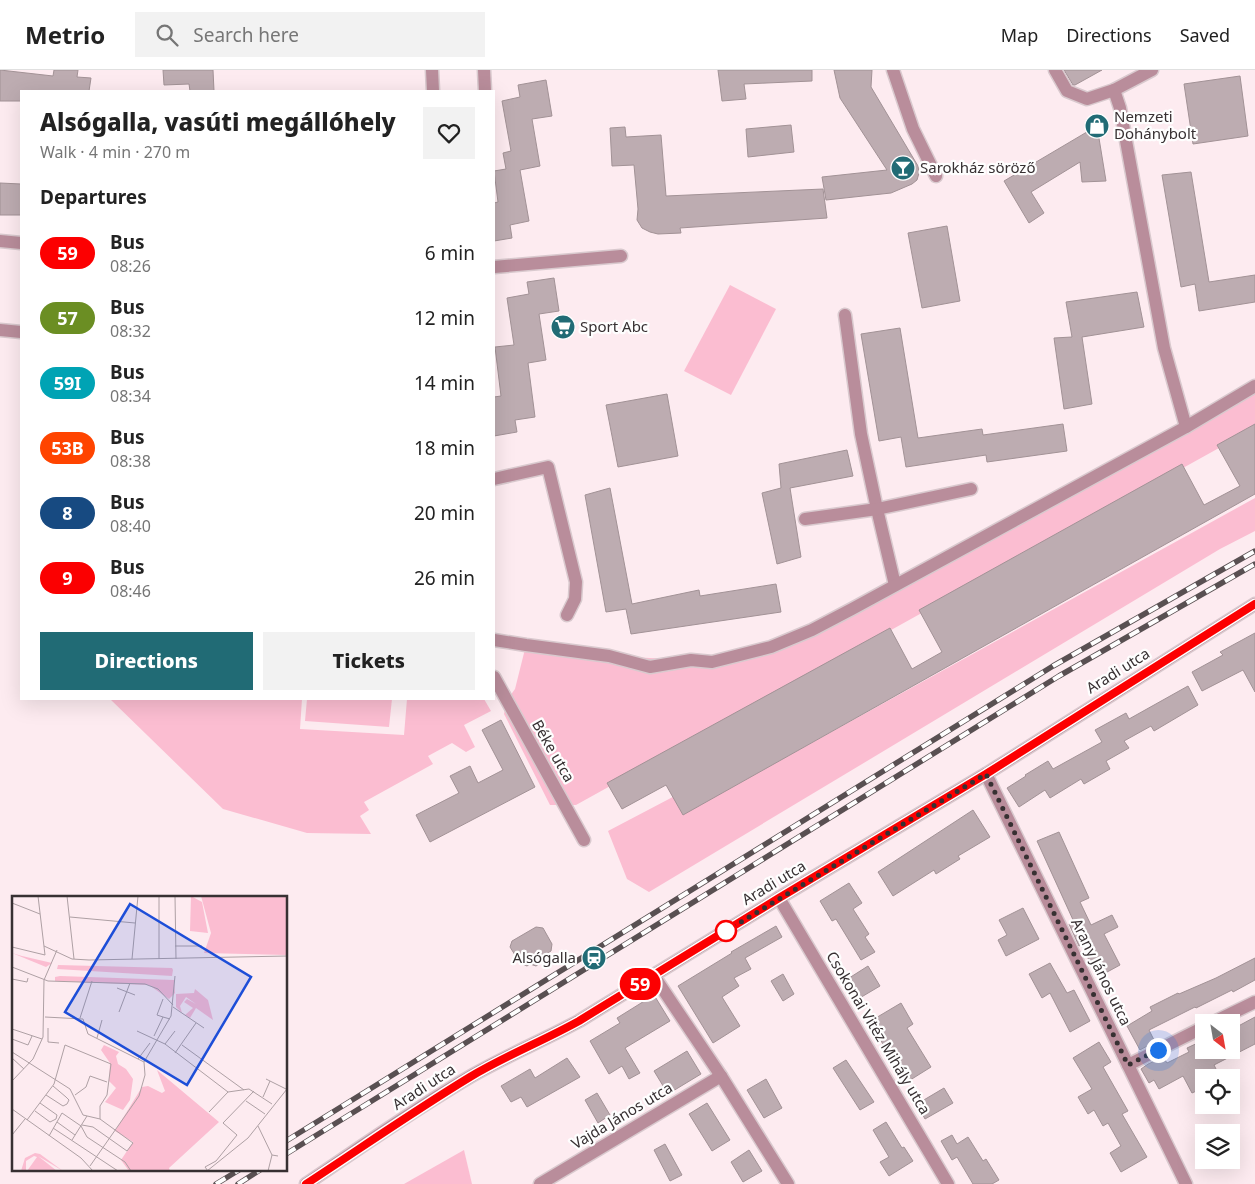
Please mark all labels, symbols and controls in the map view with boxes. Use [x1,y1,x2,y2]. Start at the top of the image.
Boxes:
search box [135,12,485,57]
text: Metrio [25,18,105,51]
icon: search [153,21,181,49]
text: Search here [193,22,299,48]
text: Map [1001,23,1038,47]
text: Directions [1066,23,1152,47]
text: Saved [1180,23,1230,47]
text: Alsógalla, vasúti megállóhely [40,105,396,138]
place label: Nemzeti Dohánybolt [1114,106,1197,143]
button: heart [423,107,475,159]
shop icon: Nemzeti Dohánybolt [1084,113,1110,139]
text: Walk · 4 min · 270 m [40,141,190,163]
bar icon: Sarokház söröző [890,155,916,181]
place label: Sarokház söröző [920,157,1035,177]
text: Departures [40,184,147,210]
text: Bus [110,229,145,255]
text: 6 min [425,240,475,266]
text: 59 [57,241,78,265]
text: 08:26 [110,255,151,277]
text: Bus [110,294,145,320]
text: 12 min [414,305,475,331]
text: 57 [57,306,78,330]
supermarket icon: Sport Abc [550,314,576,340]
place label: Sport Abc [580,316,648,336]
text: 08:32 [110,320,151,342]
text: Bus [110,359,145,385]
text: 14 min [414,370,475,396]
text: 59I [54,371,81,395]
text: 08:34 [110,385,151,407]
text: Bus [110,424,145,450]
text: 18 min [414,435,475,461]
text: 53B [51,436,84,460]
text: 08:38 [110,450,151,472]
text: Bus [110,489,145,515]
text: 20 min [414,500,475,526]
text: 8 [62,501,73,525]
text: 08:40 [110,515,151,537]
text: Bus [110,554,145,580]
text: 26 min [414,565,475,591]
text: 9 [62,566,73,590]
text: 08:46 [110,580,151,602]
button: Directions [40,632,253,690]
button: Tickets [263,632,475,690]
street label: Aradi utca [1082,643,1153,697]
street label: Béke utca [528,716,580,785]
street label: Aradi utca [738,855,809,909]
inset map [12,896,288,1172]
street label: Arany János utca [1067,915,1137,1029]
unlabelled marker [715,920,737,942]
station icon: Alsógalla [581,945,607,971]
place label: Alsógalla [512,947,576,967]
street label: Csokonai Vitéz Mihály utca [822,947,936,1118]
line badge: 59 [618,968,662,1000]
text: 59 [630,972,650,996]
north arrow [1195,1014,1240,1059]
map controls [1195,1014,1240,1169]
your location [1146,1038,1171,1063]
street label: Aradi utca [388,1058,459,1114]
button: locate [1195,1069,1240,1114]
street label: Vajda János utca [567,1077,676,1153]
button: layers [1195,1124,1240,1169]

